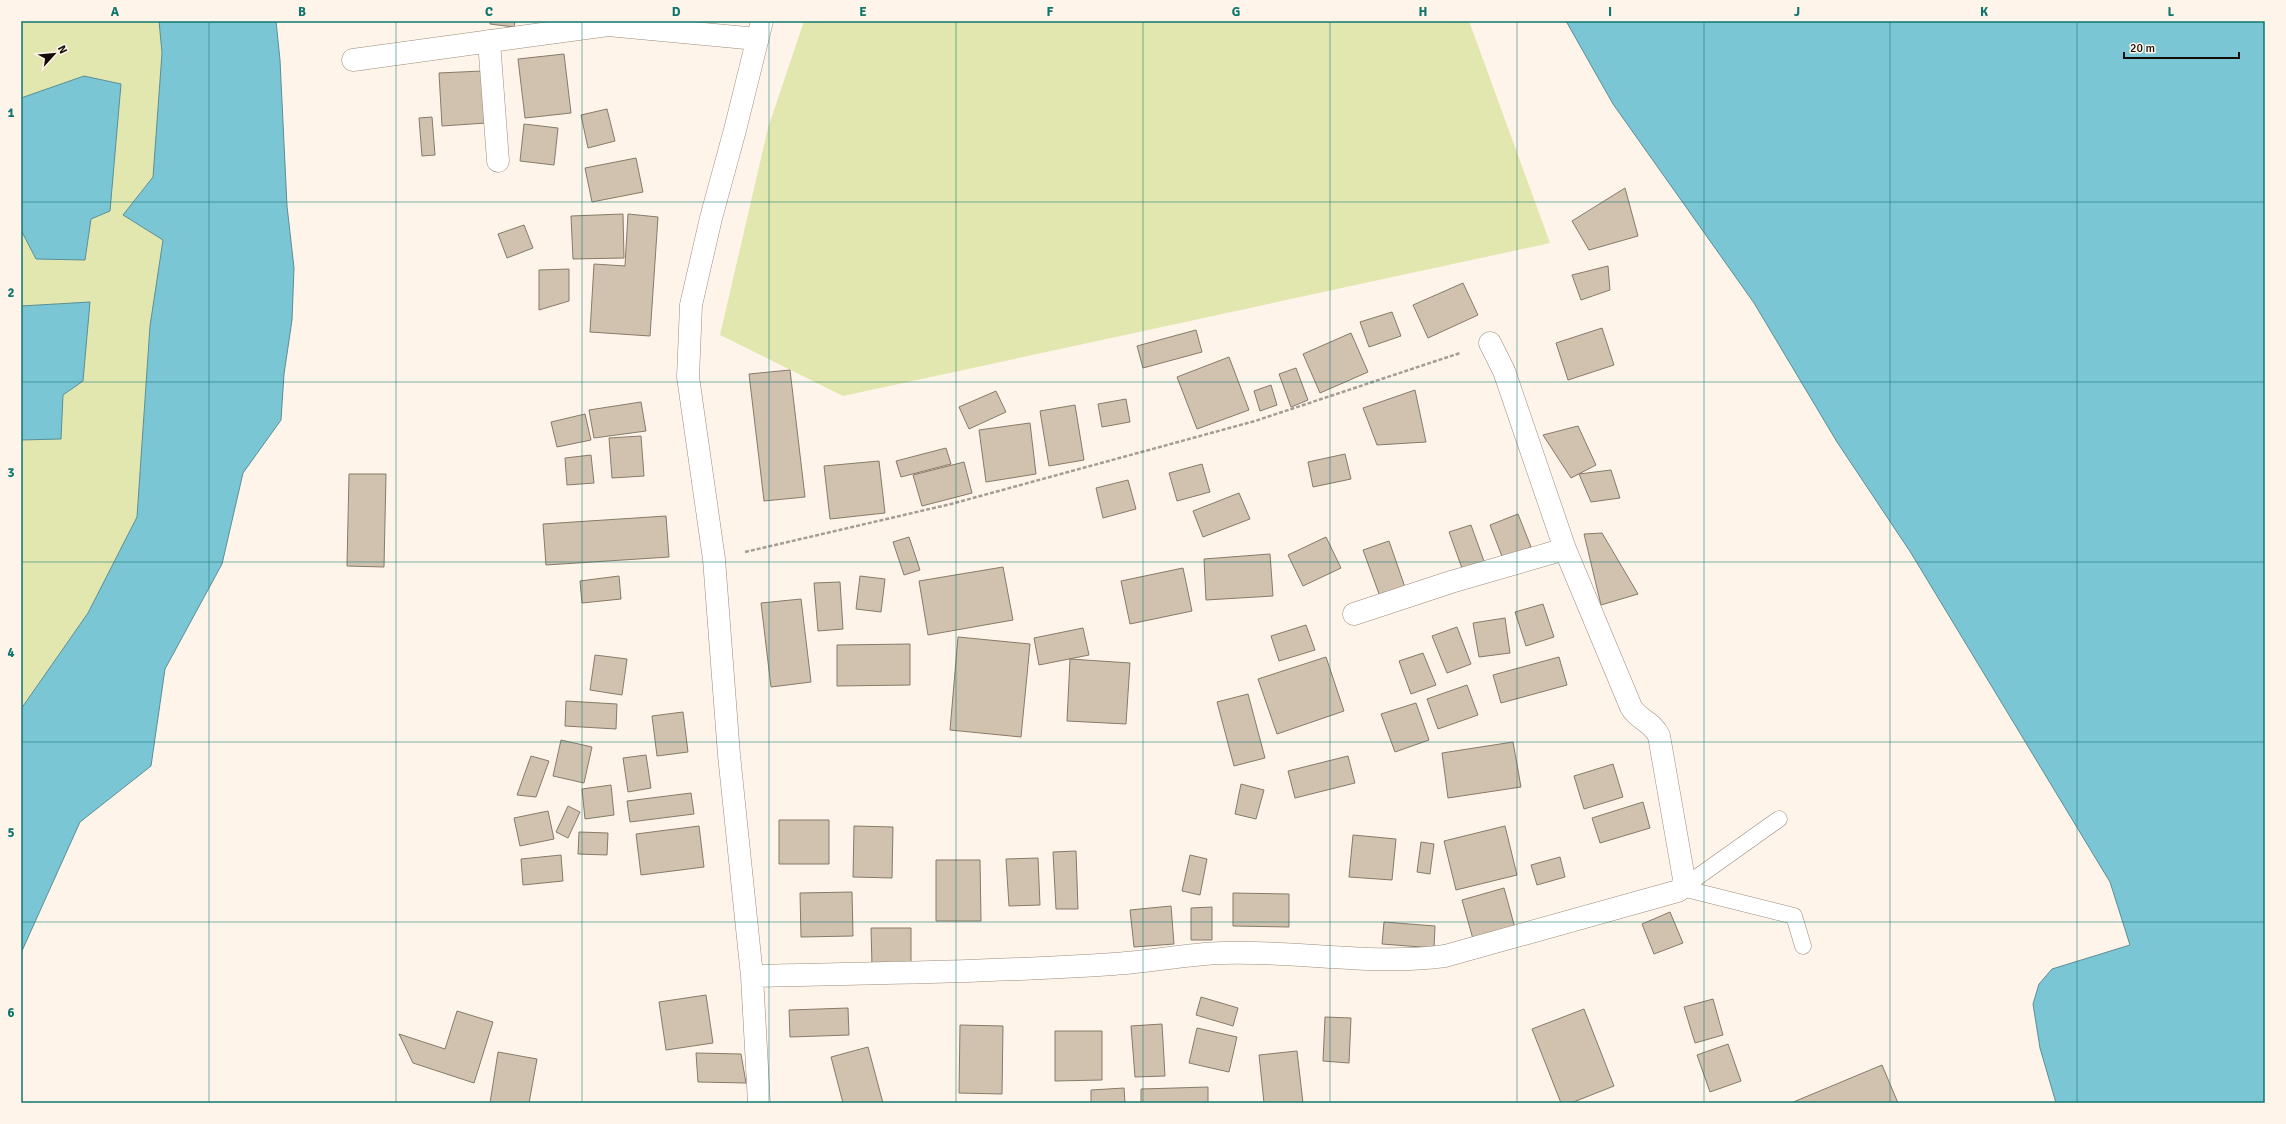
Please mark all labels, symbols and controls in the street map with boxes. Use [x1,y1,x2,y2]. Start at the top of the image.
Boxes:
text: A [111,4,120,20]
text: B [298,4,306,20]
text: C [485,4,493,20]
text: D [672,4,681,20]
text: E [859,4,867,20]
text: F [1047,4,1054,20]
text: G [1232,4,1240,20]
text: H [1419,4,1427,20]
text: I [1608,4,1612,20]
text: J [1794,4,1800,20]
text: K [1980,4,1988,20]
text: L [2168,4,2175,20]
north arrow [34,34,74,74]
scale bar [2124,34,2239,60]
text: 20 m [2130,41,2155,56]
text: N [55,43,70,56]
text: 1 [7,105,15,121]
text: 2 [7,285,15,301]
text: 3 [7,465,15,481]
text: 4 [7,645,15,661]
text: 5 [7,825,15,841]
text: 6 [7,1005,15,1021]

